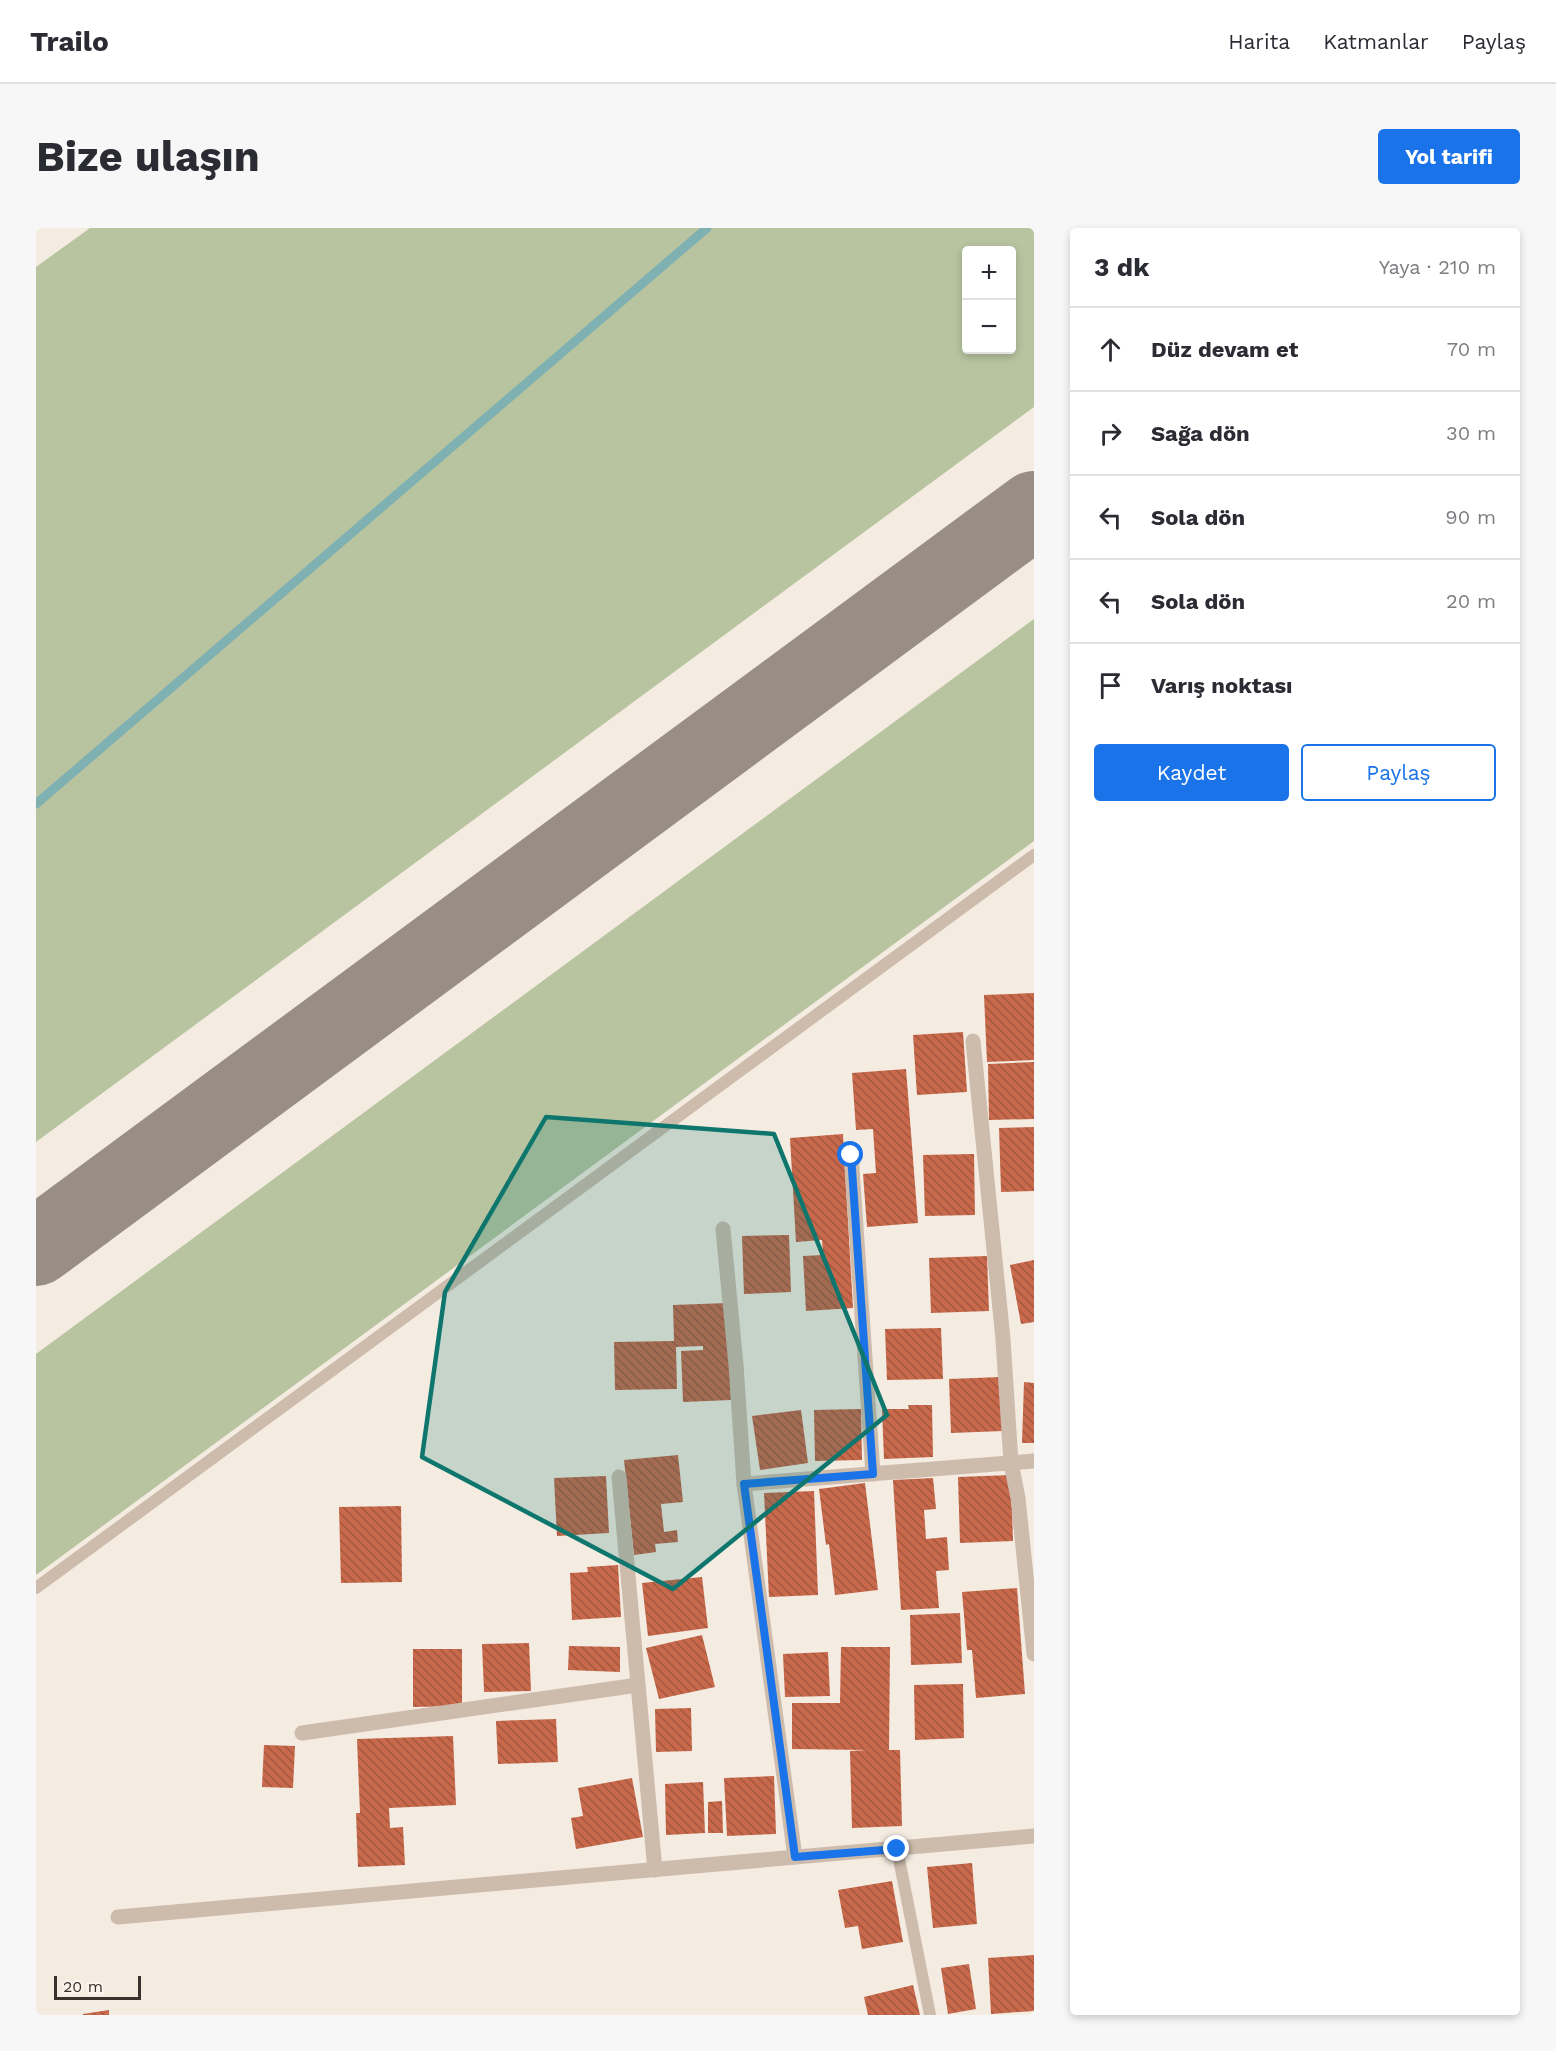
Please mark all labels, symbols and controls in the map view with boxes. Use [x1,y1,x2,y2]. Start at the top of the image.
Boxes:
text: Trailo [30,25,109,58]
text: Harita [1228,29,1290,54]
text: Katmanlar [1323,29,1429,54]
text: Paylaş [1462,29,1526,54]
button: Yol tarifi [1378,129,1520,184]
text: Bize ulaşın [36,132,260,181]
map controls [962,246,1016,354]
button: + [962,246,1016,300]
text: 3 dk [1094,252,1149,282]
text: Yaya · 210 m [1379,255,1496,279]
button: − [962,300,1016,354]
icon: ahead [1094,333,1127,366]
text: Düz devam et [1151,337,1298,362]
text: 70 m [1447,337,1496,361]
icon: right [1094,417,1127,450]
text: Sağa dön [1151,421,1250,446]
text: 30 m [1446,421,1496,445]
icon: left [1094,501,1127,534]
text: Sola dön [1151,505,1245,530]
text: 90 m [1445,505,1496,529]
icon: left [1094,585,1127,618]
text: Sola dön [1151,589,1245,614]
text: 20 m [1446,589,1496,613]
icon: arrive [1094,669,1127,702]
text: Varış noktası [1151,673,1293,698]
button: Kaydet [1094,744,1289,801]
button: Paylaş [1301,744,1496,801]
route start [837,1141,863,1167]
route end [883,1835,909,1861]
scale bar [54,1973,141,2000]
text: 20 m [63,1977,103,1996]

